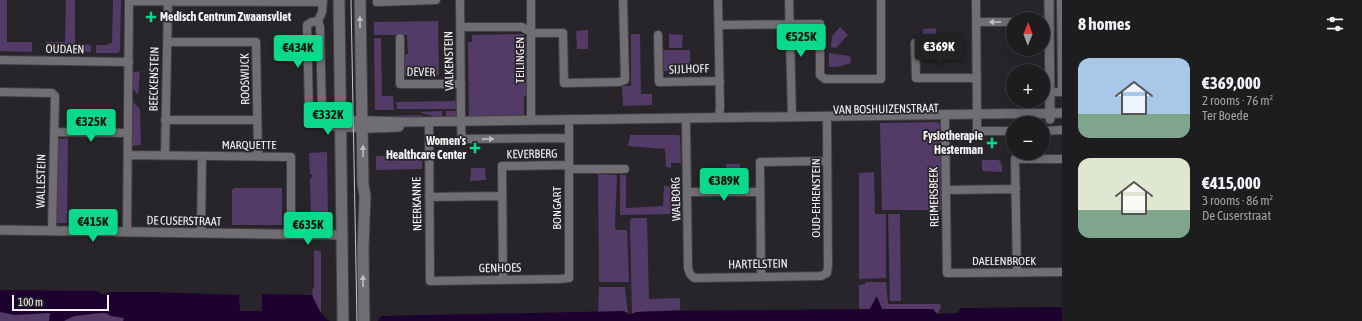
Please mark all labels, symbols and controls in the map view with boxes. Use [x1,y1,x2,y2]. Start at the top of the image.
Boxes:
place label: Medisch Centrum Zwaansvliet [160,10,292,24]
marker: Medisch Centrum Zwaansvliet [145,11,157,23]
north arrow [1006,12,1050,56]
map controls [1006,12,1050,160]
icon: filters [1324,13,1346,35]
text: 8 homes [1078,14,1131,34]
one-way arrow [357,16,364,28]
one-way arrow [988,19,1001,25]
pin: €525K [773,24,829,58]
text: €525K [786,29,816,44]
street label: VALKENSTEIN [441,31,457,91]
pin: €369K [911,34,967,68]
pin: €434K [270,35,326,69]
street label: TEILINGEN [513,37,527,83]
text: €369K [924,39,954,54]
text: €434K [283,40,313,55]
street label: OUDAEN [45,42,85,56]
street label: BEECKENSTEIN [146,46,162,112]
street label: ROOSWIJCK [238,53,252,105]
street label: SIJLHOFF [669,61,710,77]
button: + [1006,64,1050,108]
street label: DEVER [406,65,436,79]
text: €369,000 [1202,73,1261,93]
icon: home [1110,74,1158,122]
text: 2 rooms · 76 m² [1202,93,1273,108]
street label: VAN BOSHUIZENSTRAAT [833,101,940,117]
pin: €332K [300,102,356,136]
text: €332K [313,107,343,122]
text: Ter Boede [1202,108,1249,123]
pin: €325K [63,109,119,143]
text: €325K [76,114,106,129]
button: − [1006,116,1050,160]
place label: Fysiotherapie Hesterman [923,129,984,157]
place label: Women's Healthcare Center [386,134,467,162]
one-way arrow [482,135,494,142]
marker: Fysiotherapie Hesterman [986,137,998,149]
street label: MARQUETTE [222,138,276,152]
marker: Women's Healthcare Center [469,142,481,154]
one-way arrow [360,144,366,157]
street label: KEVERBERG [506,147,558,161]
street label: WALLESTEIN [34,154,48,208]
street label: OUD-EHRENSTEIN [809,158,823,238]
street label: REIMERSBEEK [926,167,942,227]
pin: €389K [696,168,752,202]
text: €389K [709,173,739,188]
text: €415,000 [1202,173,1261,193]
icon: home [1110,174,1158,222]
street label: NEERKANNE [410,177,424,231]
street label: WALBORG [669,177,683,221]
street label: BONGART [550,186,564,230]
text: 3 rooms · 86 m² [1202,193,1273,208]
text: De Cuserstraat [1202,208,1271,223]
pin: €415K [65,209,121,243]
pin: €635K [280,212,336,246]
street label: DE CUSERSTRAAT [146,213,222,229]
text: €415K [78,214,108,229]
text: €635K [293,217,323,232]
street label: DAELENBROEK [972,254,1036,268]
street label: HARTELSTEIN [728,256,788,272]
street label: GENHOES [479,261,521,275]
one-way arrow [360,274,366,287]
scale bar [12,293,109,312]
text: 100 m [18,296,43,308]

